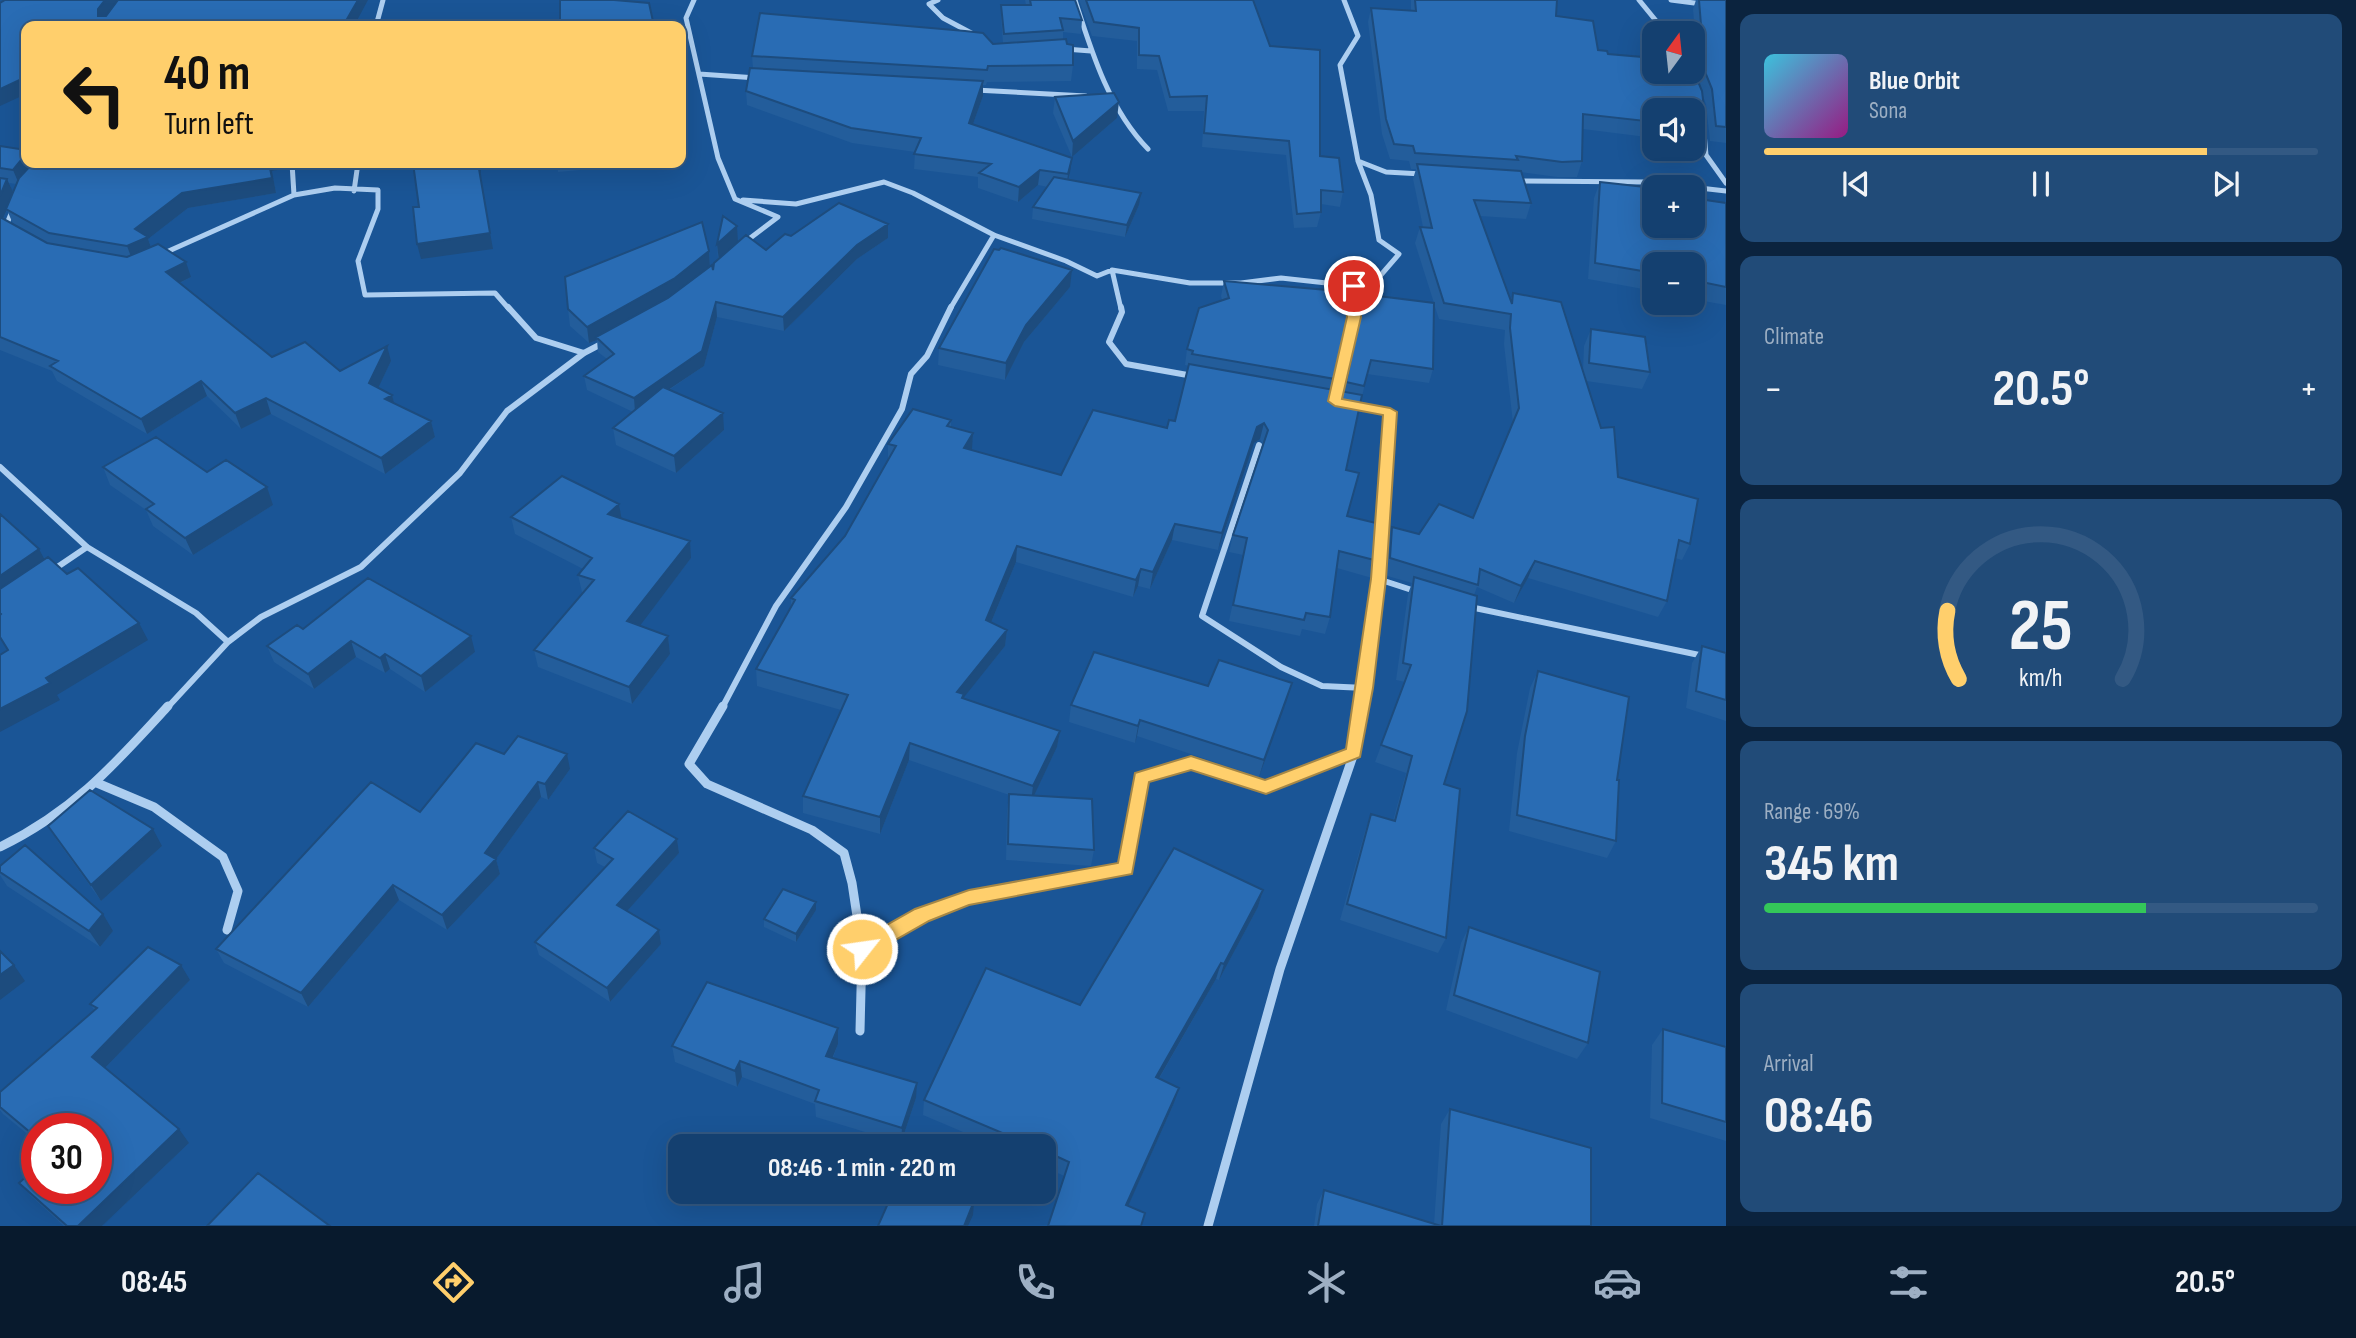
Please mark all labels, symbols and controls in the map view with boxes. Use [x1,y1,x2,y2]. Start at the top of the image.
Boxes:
north arrow [1642,21,1704,84]
map controls [1642,21,1705,315]
text: 40 m [164,45,250,104]
icon: left [49,49,140,140]
text: Blue Orbit [1869,66,1960,97]
text: Sona [1869,97,1907,125]
button: sound [1642,98,1705,161]
text: Turn left [164,105,254,144]
icon: previous [1837,165,1875,203]
icon: pause [2022,165,2060,203]
icon: next [2207,165,2245,203]
button: + [1642,175,1705,238]
button: − [1642,252,1705,315]
pin [1324,256,1384,316]
icon: arrive [1335,267,1373,305]
text: Climate [1764,323,1824,351]
text: 20.5° [1992,358,2090,421]
text: − [1764,367,1783,412]
text: + [2299,367,2318,412]
text: 25 [2009,583,2073,671]
text: km/h [2019,663,2063,694]
text: Range · 69% [1764,798,1860,826]
text: 345 km [1764,833,1899,896]
position arrow [825,912,899,986]
text: Arrival [1764,1050,1813,1078]
text: 08:46 [1764,1085,1874,1148]
speed limit sign: 30 [21,1113,112,1204]
text: 08:46 · 1 min · 220 m [768,1153,956,1184]
icon: directions [429,1258,478,1307]
icon: music [720,1258,769,1307]
icon: phone [1011,1258,1060,1307]
icon: climate [1302,1258,1351,1307]
icon: car [1593,1258,1642,1307]
icon: filters [1884,1258,1933,1307]
text: 08:45 [121,1263,187,1302]
text: 20.5° [2175,1263,2235,1302]

